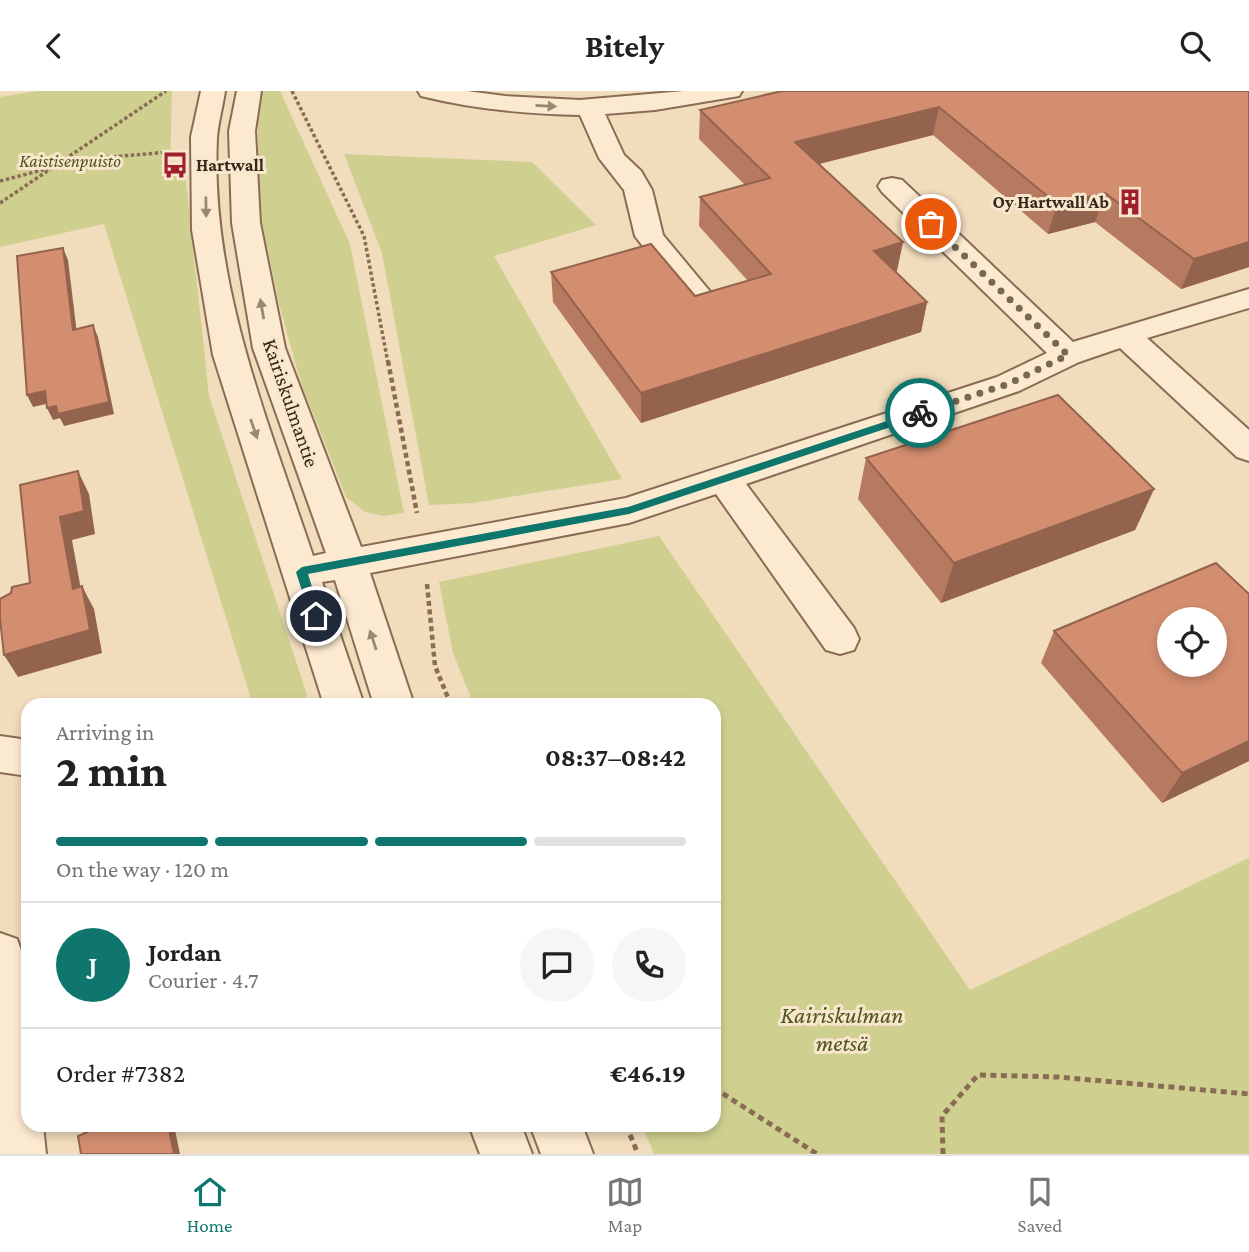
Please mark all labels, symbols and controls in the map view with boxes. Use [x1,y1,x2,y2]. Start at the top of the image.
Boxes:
icon: back [35,27,73,65]
icon: search [1176,27,1214,65]
text: Bitely [585,28,664,64]
one-way arrow [536,100,558,111]
bus stop icon: Hartwall [160,150,190,180]
park label: Kaistisenpuisto [19,151,121,171]
place label: Hartwall [196,155,264,175]
building icon: Oy Hartwall Ab [1115,187,1145,217]
place label: Oy Hartwall Ab [993,192,1109,212]
pin [901,194,961,254]
one-way arrow [200,197,212,219]
icon: bag [912,205,950,243]
one-way arrow [256,298,267,320]
street label: Kairiskulmantie [258,336,324,470]
courier [885,378,955,448]
icon: bike [901,394,939,432]
one-way arrow [249,418,260,439]
pin [286,586,346,646]
icon: home [297,597,335,635]
map controls [1157,607,1227,677]
button: locate [1157,607,1227,677]
one-way arrow [367,630,378,651]
text: Arriving in [56,719,154,745]
text: 08:37–08:42 [545,743,686,772]
text: 2 min [56,745,167,796]
text: On the way · 120 m [56,856,229,882]
button: chat [520,928,594,1002]
button: phone [612,928,686,1002]
text: Jordan [148,938,222,967]
text: J [89,951,97,980]
text: Courier · 4.7 [148,967,259,993]
park label: Kairiskulman metsä [781,1001,903,1056]
text: Order #7382 [56,1059,185,1088]
text: €46.19 [610,1059,686,1088]
tab: Home [187,1173,232,1236]
tab: Map [606,1173,644,1236]
tab: Saved [1018,1173,1062,1236]

